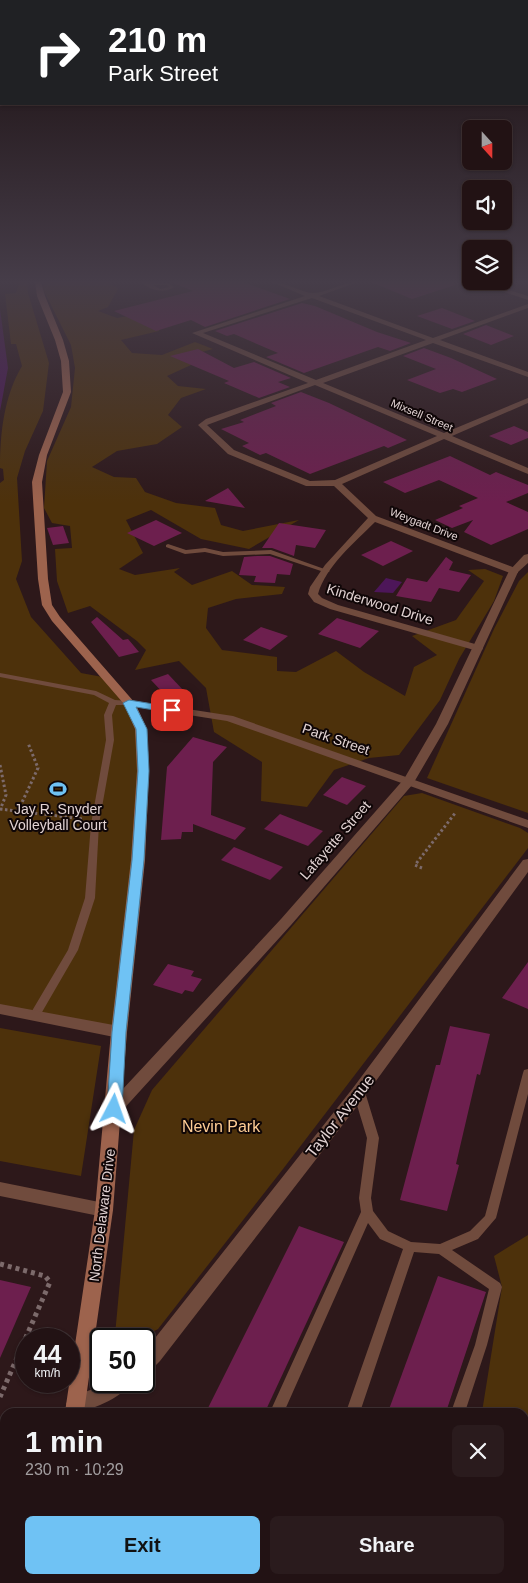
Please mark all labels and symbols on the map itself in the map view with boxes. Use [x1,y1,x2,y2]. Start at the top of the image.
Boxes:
north arrow [462,120,512,170]
street label: Mixsell Street [389,397,455,433]
street label: Weygadt Drive [388,506,460,542]
street label: Kinderwood Drive [325,580,435,628]
pin [151,689,193,731]
street label: Park Street [300,720,372,758]
sports icon: Jay R. Snyder Volleyball Court [48,779,68,799]
street label: Lafayette Street [297,797,374,883]
place label: Jay R. Snyder Volleyball Court [9,801,107,833]
street label: Taylor Avenue [302,1071,378,1161]
position arrow [87,1082,139,1134]
park label: Nevin Park [182,1118,261,1135]
street label: North Delaware Drive [86,1147,118,1282]
speed limit sign: 50 [90,1328,155,1393]

